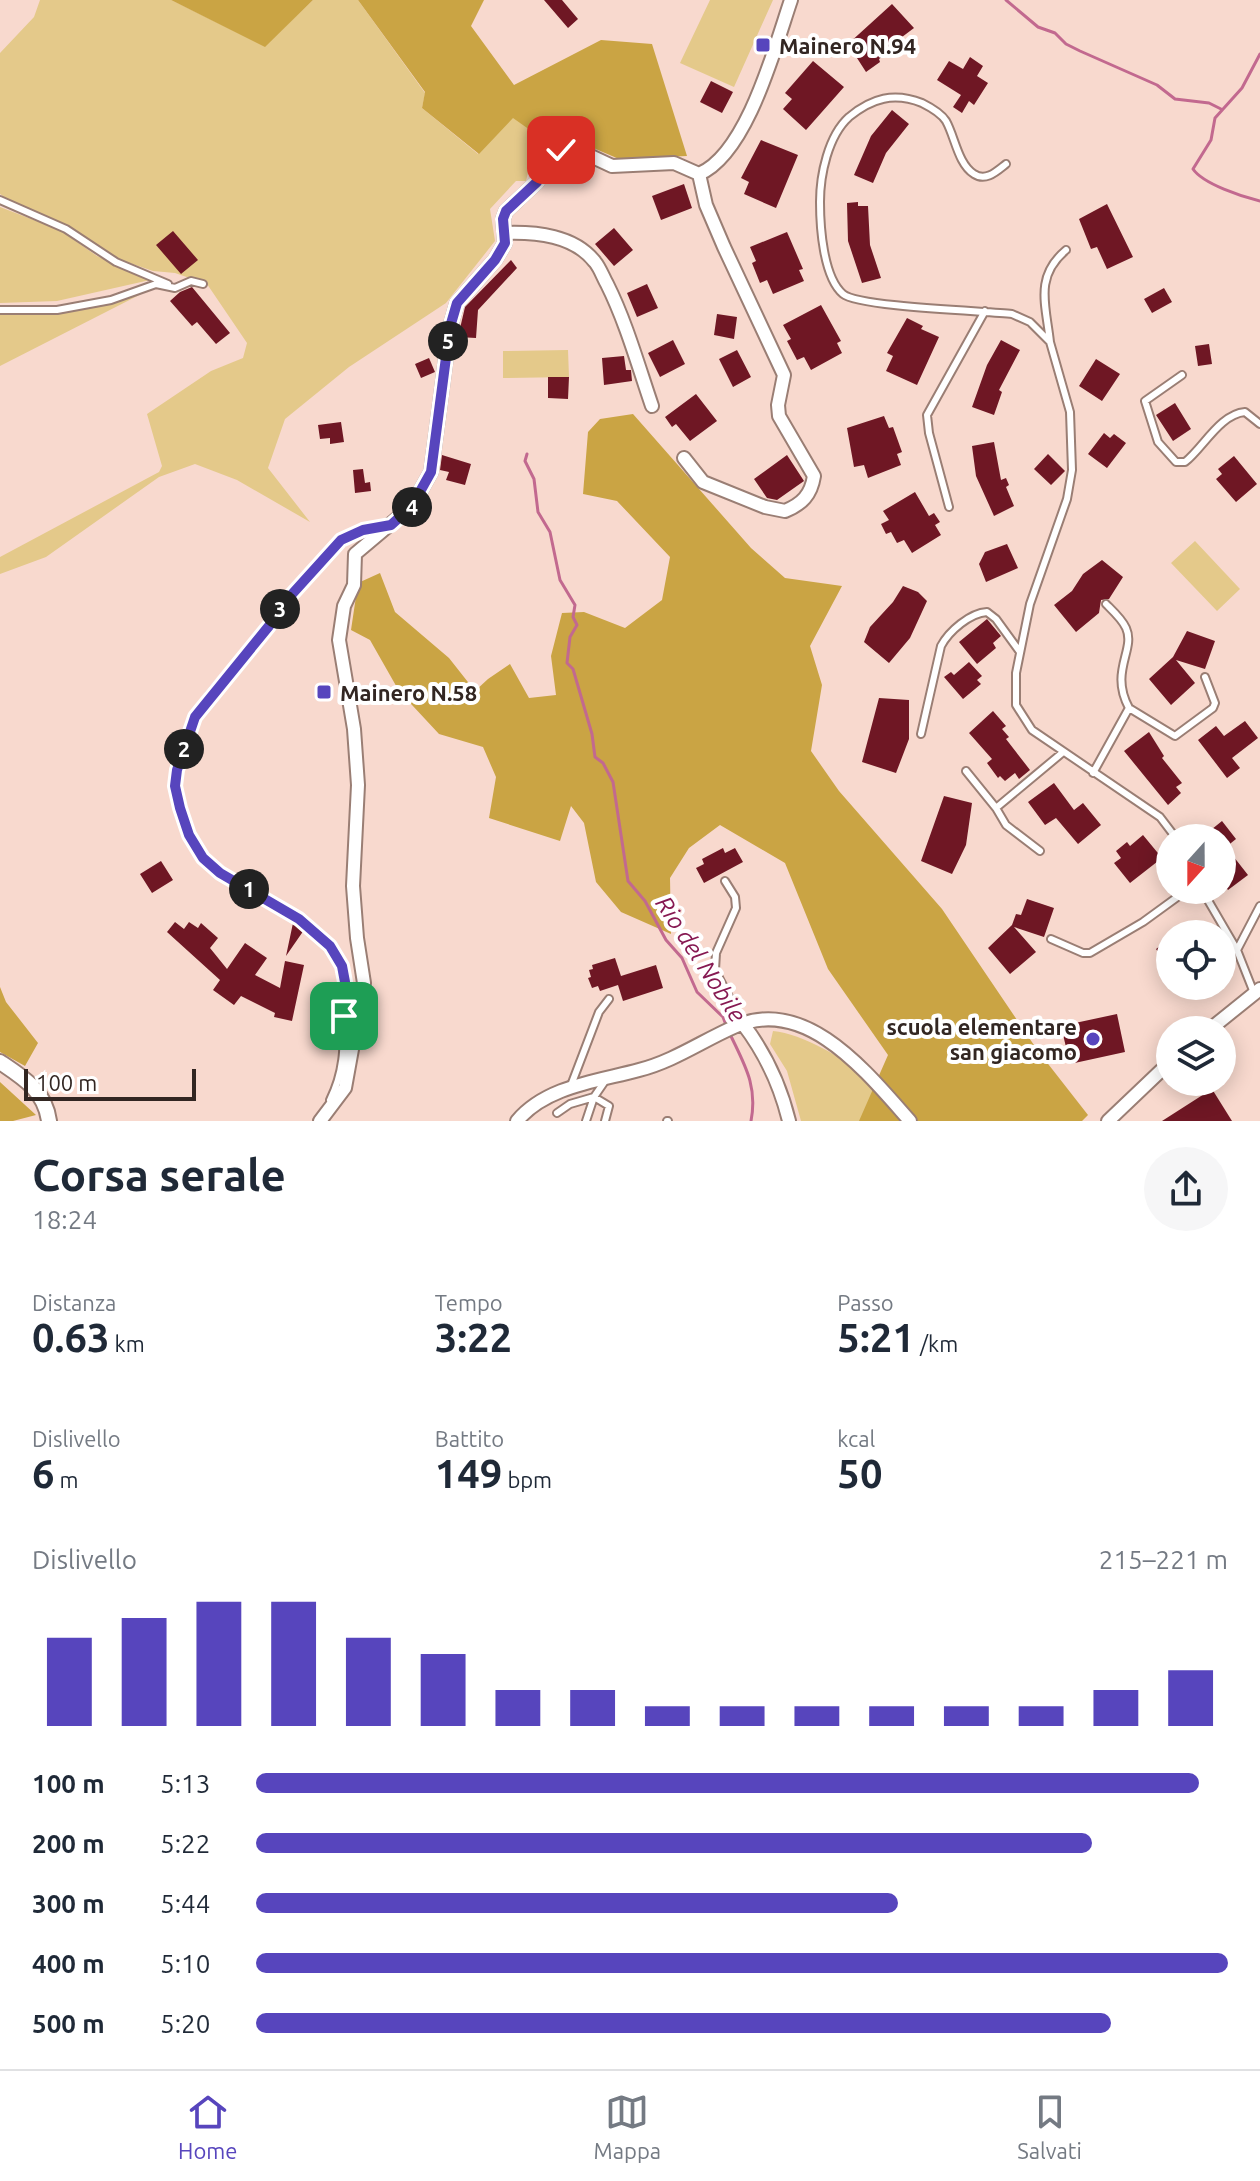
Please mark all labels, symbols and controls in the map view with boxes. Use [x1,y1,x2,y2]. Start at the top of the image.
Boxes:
place label: Mainero N.94 [779,33,916,58]
marker: Mainero N.94 [754,36,772,54]
pin [527,116,595,184]
icon: check [539,128,583,172]
pin: 5 [428,321,468,361]
text: 5 [442,328,454,353]
pin: 4 [392,487,432,527]
text: 4 [406,494,418,519]
pin: 3 [260,589,300,629]
text: 3 [274,596,286,621]
place label: Mainero N.58 [340,680,477,705]
marker: Mainero N.58 [315,683,333,701]
pin: 2 [164,729,204,769]
text: 2 [178,736,190,761]
north arrow [1156,824,1236,904]
map controls [1156,824,1236,1096]
pin: 1 [229,869,269,909]
text: 1 [243,876,255,901]
water label: Rio del Nobile [650,891,752,1027]
button: locate [1156,920,1236,1000]
pin [310,982,378,1050]
icon: arrive [322,994,366,1038]
place label: scuola elementare san giacomo [886,1014,1077,1064]
button: layers [1156,1016,1236,1096]
marker: scuola elementare san giacomo [1084,1030,1102,1048]
scale bar [24,1065,196,1101]
text: 100 m [36,1070,97,1095]
button: share [1144,1147,1228,1231]
text: Corsa serale [32,1150,286,1199]
text: 18:24 [32,1205,97,1234]
text: Distanza [32,1290,116,1315]
text: Tempo [435,1290,503,1315]
text: Passo [837,1290,894,1315]
text: 0.63 [32,1315,110,1360]
text: 3:22 [435,1315,512,1360]
text: 5:21 [837,1315,915,1360]
text: km [110,1331,145,1356]
text: /km [915,1331,958,1356]
text: Dislivello [32,1426,121,1451]
text: Battito [435,1426,504,1451]
text: kcal [837,1426,875,1451]
text: 6 [32,1451,55,1496]
text: 149 [435,1451,502,1496]
text: 50 [837,1451,882,1496]
text: m [55,1467,79,1492]
text: bpm [502,1467,552,1492]
text: Dislivello [32,1545,137,1574]
text: 215–221 m [1099,1545,1228,1574]
text: 100 m [32,1769,105,1798]
text: 5:13 [160,1769,210,1798]
text: 200 m [32,1829,105,1858]
text: 5:22 [160,1829,210,1858]
text: 300 m [32,1889,105,1918]
text: 5:44 [160,1889,210,1918]
text: 400 m [32,1949,105,1978]
text: 5:10 [160,1949,210,1978]
text: 500 m [32,2009,105,2038]
text: 5:20 [160,2009,210,2038]
tab: Home [178,2090,237,2163]
tab: Mappa [594,2090,661,2163]
tab: Salvati [1017,2090,1082,2163]

